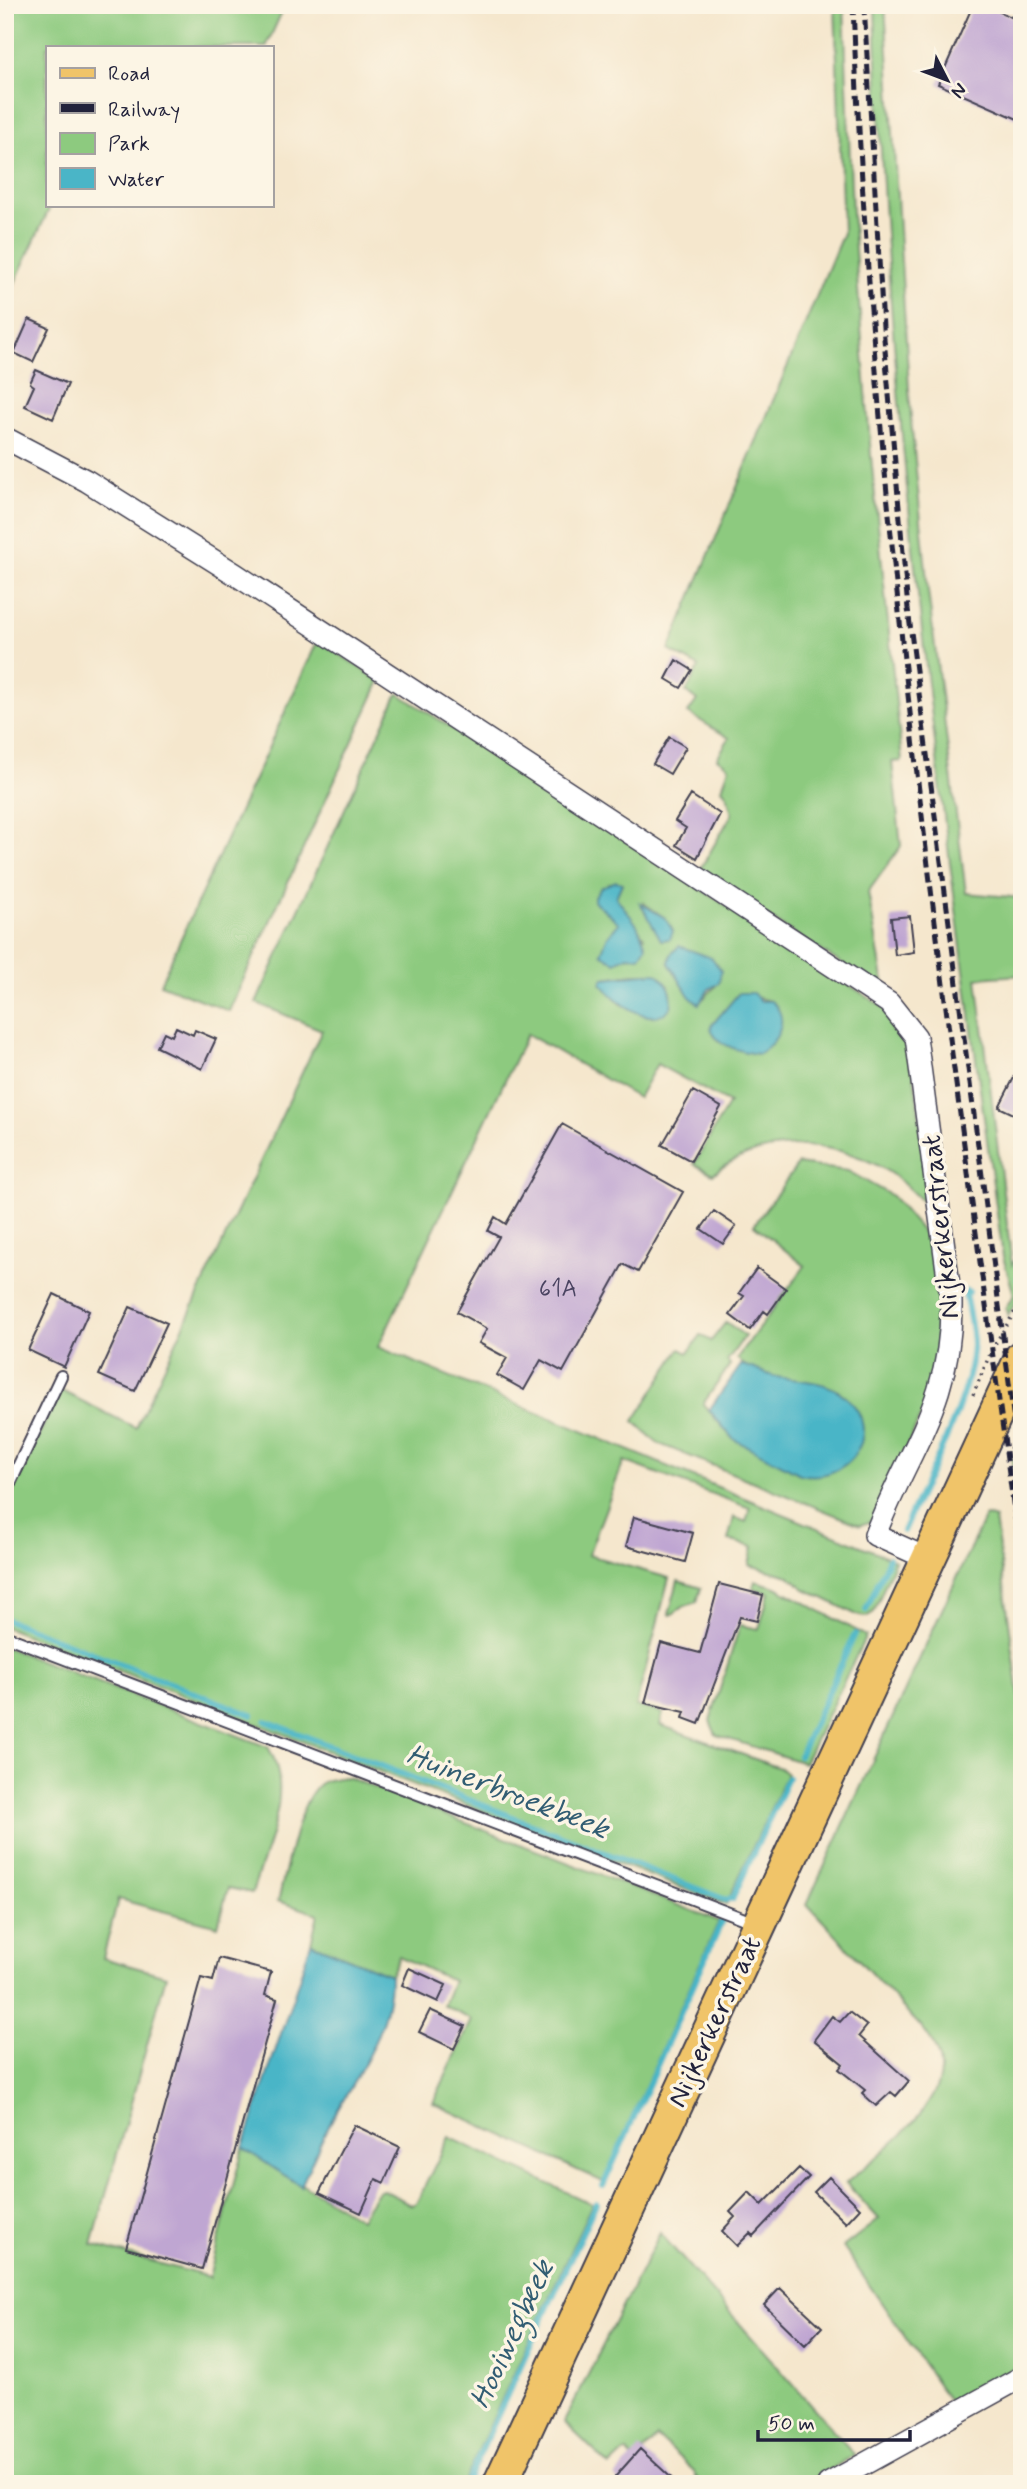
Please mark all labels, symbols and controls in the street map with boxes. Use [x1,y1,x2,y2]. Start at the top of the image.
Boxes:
legend [46,46,273,206]
north arrow [912,46,982,116]
text: Road [108,60,150,88]
text: N [945,77,972,103]
text: Railway [108,96,180,124]
text: Park [108,130,150,158]
text: Water [108,166,164,194]
street label: Nijkerkerstraat [913,1133,970,1321]
house number: 61A [539,1274,577,1305]
water label: Huinerbroekbeek [401,1736,616,1850]
street label: Nijkerkerstraat [659,1930,771,2114]
water label: Hooiwegbeek [461,2253,568,2417]
scale bar [758,2398,910,2442]
text: 50 m [768,2410,815,2438]

